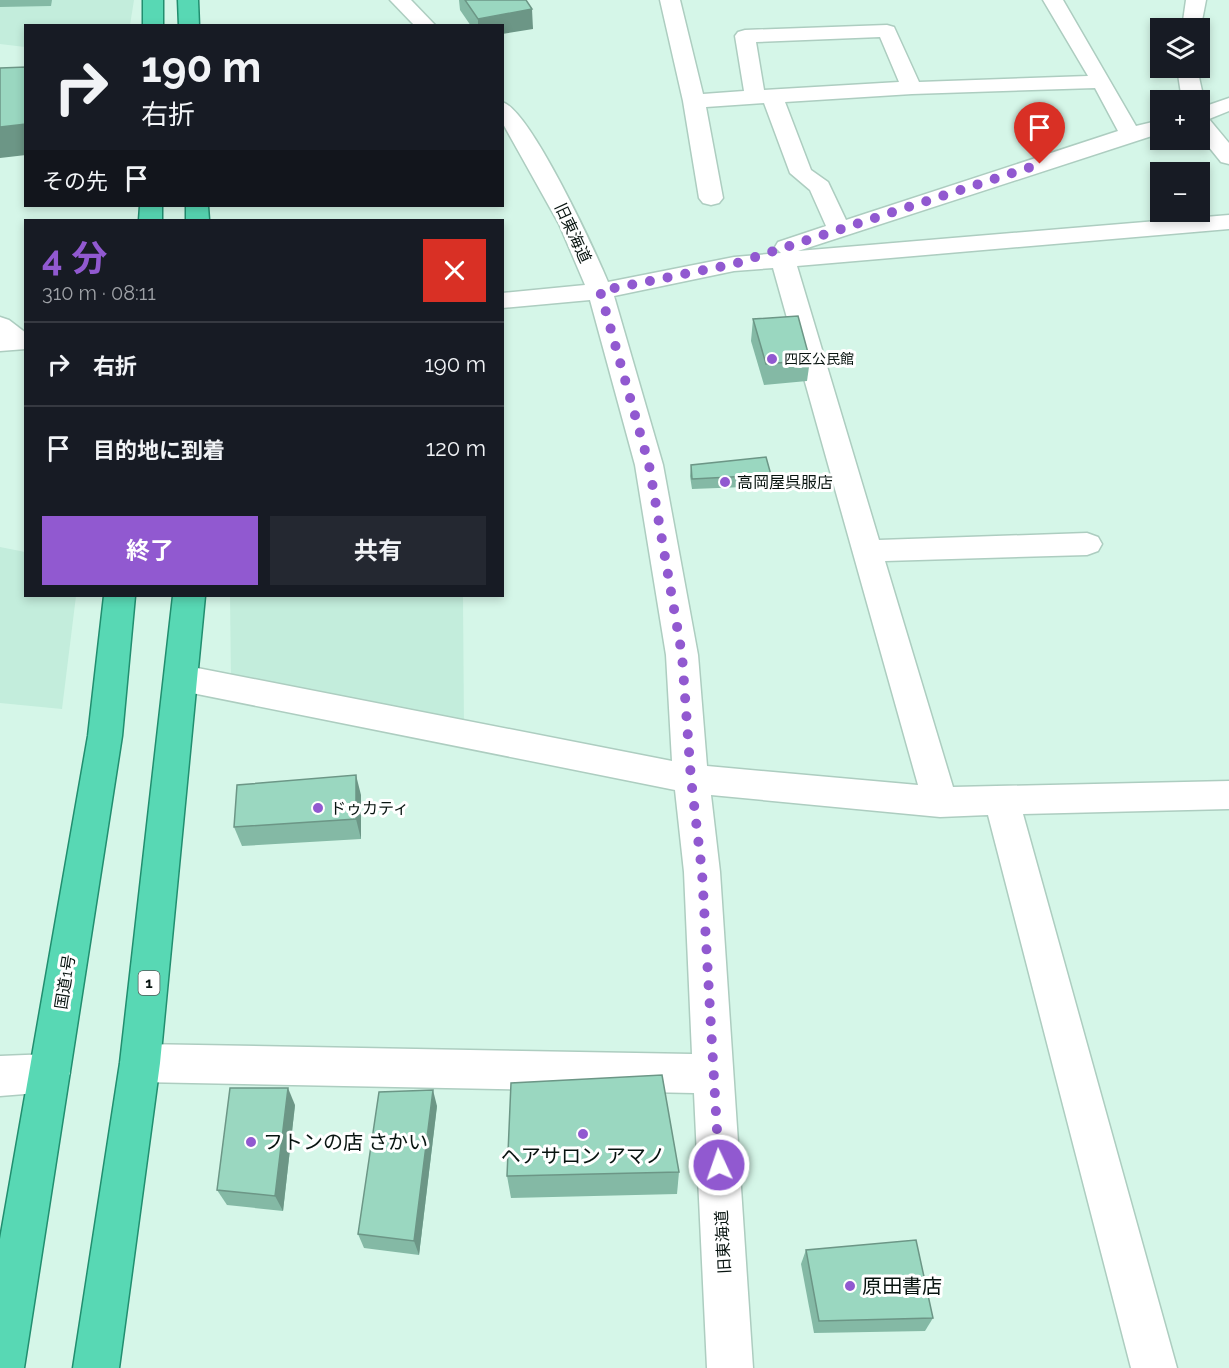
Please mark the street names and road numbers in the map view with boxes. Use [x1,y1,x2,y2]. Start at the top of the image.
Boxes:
street label: 旧東海道 [551,200,595,266]
street label: 国道1号 [51,953,79,1011]
road number: 1 [138,971,160,995]
street label: 旧東海道 [712,1210,734,1274]

